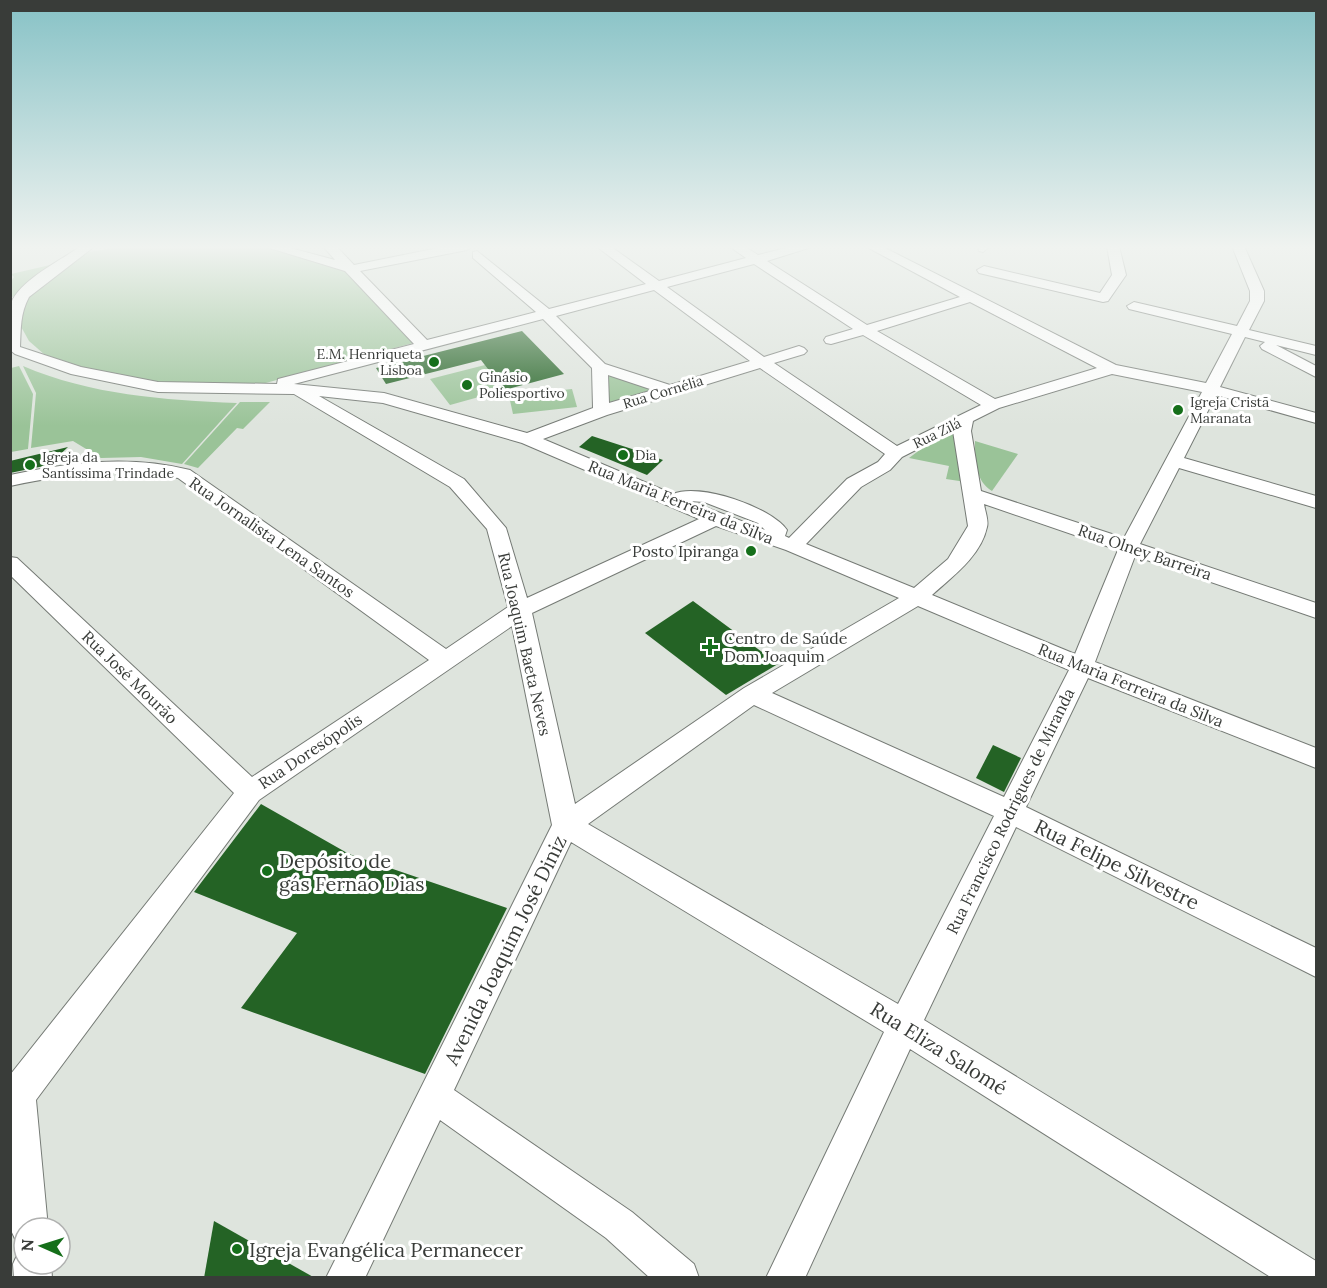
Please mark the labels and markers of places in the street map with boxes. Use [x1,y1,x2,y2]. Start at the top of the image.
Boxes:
place label: E.M. Henriqueta Lisboa [317,345,422,379]
marker: E.M. Henriqueta Lisboa [427,355,441,369]
place label: Ginásio Poliesportivo [479,368,565,402]
marker: Ginásio Poliesportivo [460,378,474,392]
place label: Igreja Cristã Maranata [1190,393,1269,427]
marker: Igreja Cristã Maranata [1171,403,1185,417]
place label: Dia [635,446,657,464]
place label: Igreja da Santíssima Trindade [42,448,174,482]
marker: Dia [616,448,630,462]
marker: Igreja da Santíssima Trindade [23,458,37,472]
place label: Posto Ipiranga [632,541,739,561]
marker: Posto Ipiranga [744,544,758,558]
place label: Centro de Saúde Dom Joaquim [724,628,848,666]
marker: Centro de Saúde Dom Joaquim [701,638,719,656]
place label: Depósito de gás Fernão Dias [279,848,425,896]
marker: Depósito de gás Fernão Dias [260,864,274,878]
place label: Igreja Evangélica Permanecer [249,1237,523,1262]
marker: Igreja Evangélica Permanecer [230,1242,244,1256]

